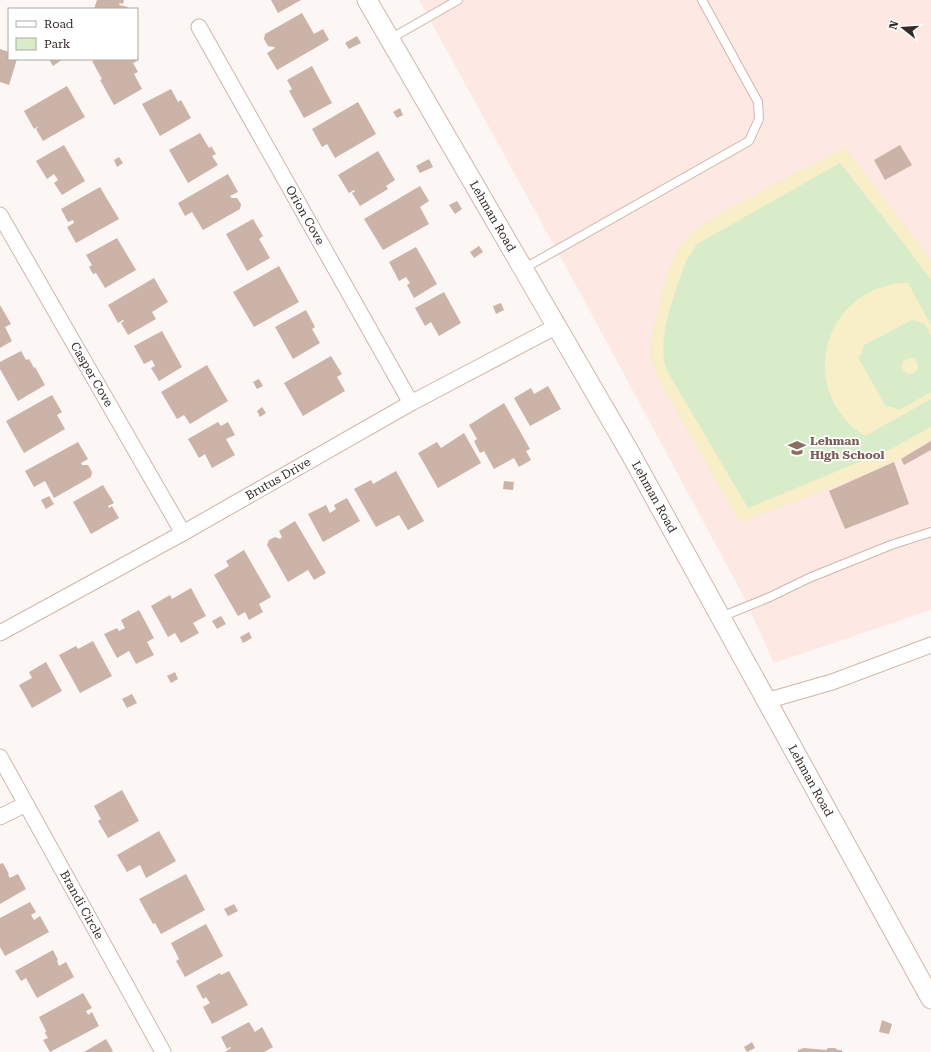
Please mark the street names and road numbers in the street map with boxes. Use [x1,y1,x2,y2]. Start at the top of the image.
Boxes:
street label: Lehman Road [467,178,519,254]
street label: Orion Cove [283,183,327,248]
street label: Casper Cove [68,340,116,410]
street label: Brutus Drive [243,455,313,503]
street label: Lehman Road [629,459,680,535]
street label: Lehman Road [785,742,836,819]
street label: Brandi Circle [57,868,106,942]

